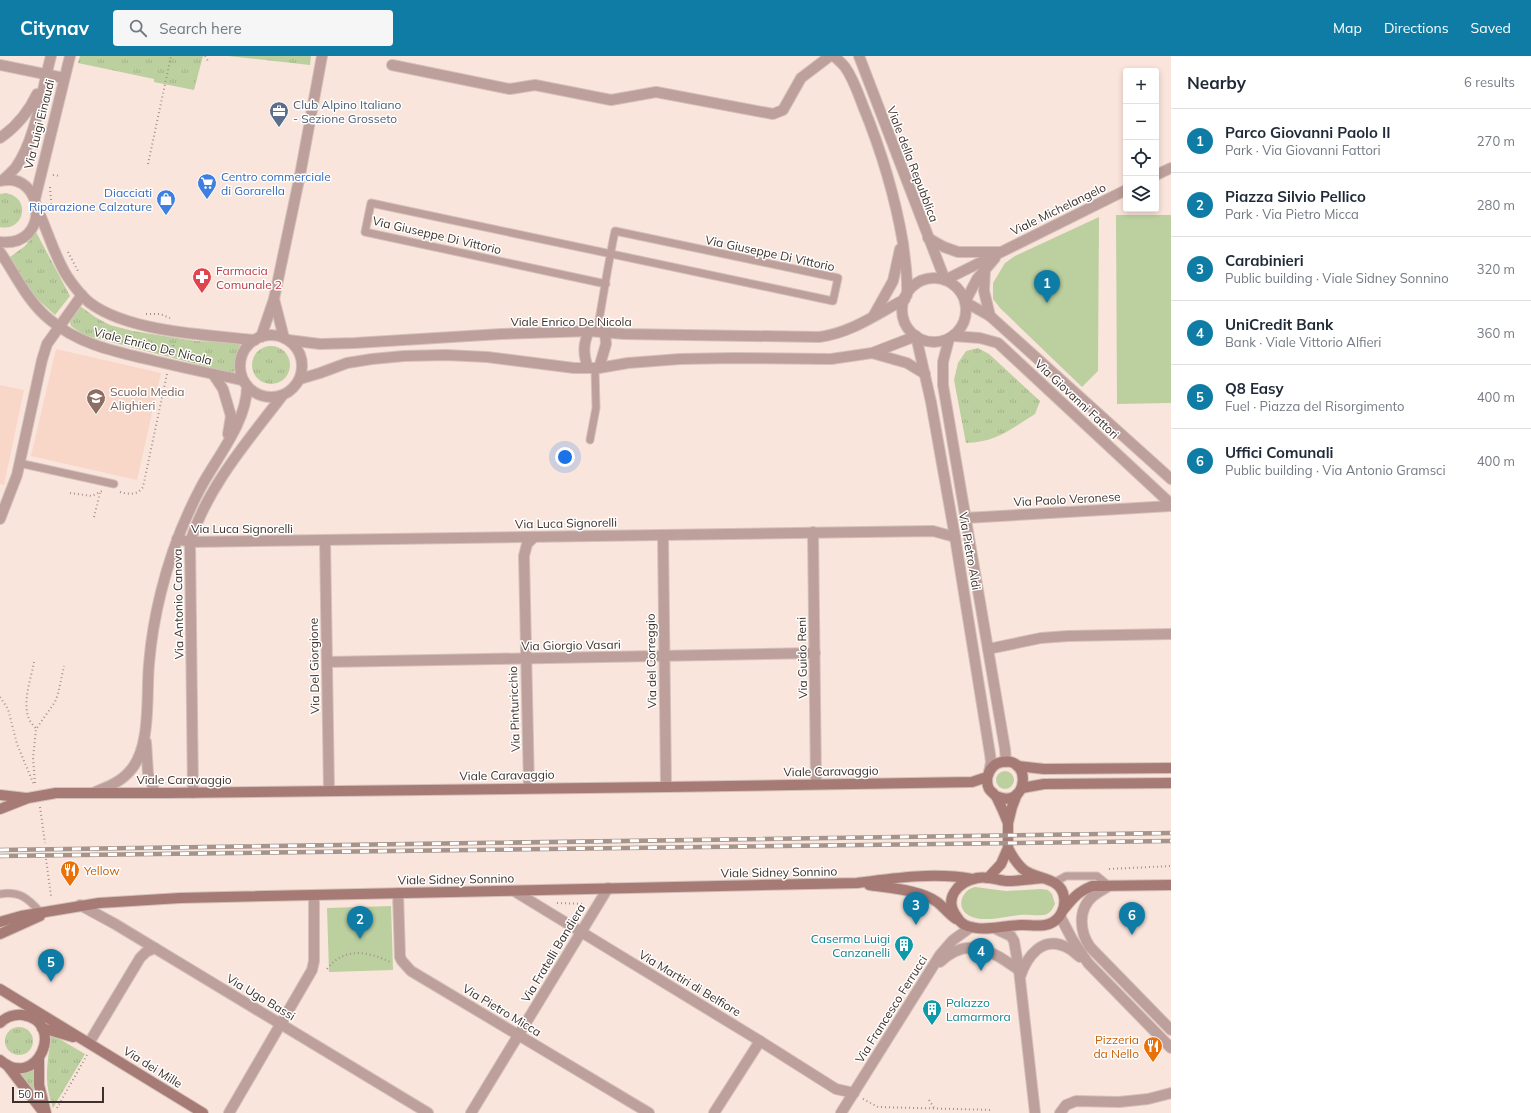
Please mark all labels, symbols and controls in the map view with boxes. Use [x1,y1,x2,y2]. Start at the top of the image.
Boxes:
search box [113,10,393,46]
text: Citynav [20,16,89,40]
icon: search [127,17,149,39]
text: Search here [159,19,242,38]
text: Map [1333,19,1362,37]
text: Directions [1384,19,1449,37]
text: Saved [1471,19,1511,37]
map controls [1123,68,1159,212]
button: + [1123,68,1159,104]
text: Nearby [1187,72,1246,93]
text: 6 results [1464,74,1515,90]
street label: Via Luigi Einaudi [21,77,57,171]
place label: Club Alpino Italiano - Sezione Grosseto [293,97,402,126]
office icon: Club Alpino Italiano - Sezione Grosseto [268,100,290,128]
street label: Viale della Repubblica [884,104,942,224]
button: − [1123,104,1159,140]
text: Parco Giovanni Paolo II [1225,123,1391,142]
text: 1 [1196,133,1204,149]
text: 270 m [1477,133,1515,149]
button: locate [1123,140,1159,176]
text: Park · Via Giovanni Fattori [1225,142,1381,158]
place label: Centro commerciale di Gorarella [221,169,331,198]
supermarket icon: Centro commerciale di Gorarella [196,172,218,200]
button: layers [1123,176,1159,212]
street label: Viale Michelangelo [1008,179,1108,239]
place label: Diacciati Riparazione Calzature [29,185,152,214]
text: Piazza Silvio Pellico [1225,187,1366,206]
shop icon: Diacciati Riparazione Calzature [155,188,177,216]
text: 2 [1196,197,1204,213]
text: 280 m [1477,197,1515,213]
text: Park · Via Pietro Micca [1225,206,1359,222]
street label: Via Giuseppe Di Vittorio [371,213,503,257]
street label: Via Giuseppe Di Vittorio [704,232,836,274]
text: Carabinieri [1225,251,1304,270]
text: 3 [1196,261,1204,277]
text: 320 m [1477,261,1515,277]
place label: Farmacia Comunale 2 [216,263,282,292]
pharmacy icon: Farmacia Comunale 2 [191,266,213,294]
pin: 1 [1034,270,1060,303]
text: Public building · Viale Sidney Sonnino [1225,270,1449,286]
street label: Viale Enrico De Nicola [510,314,632,329]
text: UniCredit Bank [1225,315,1333,334]
street label: Viale Enrico De Nicola [92,324,214,368]
text: 4 [1196,325,1204,341]
text: 360 m [1477,325,1515,341]
text: Bank · Viale Vittorio Alfieri [1225,334,1381,350]
street label: Via Giovanni Fattori [1032,356,1122,442]
text: Q8 Easy [1225,379,1284,398]
place label: Scuola Media Alighieri [110,384,184,413]
school or university icon: Scuola Media Alighieri [85,387,107,415]
text: 5 [1196,389,1204,405]
text: 400 m [1477,389,1515,405]
text: Fuel · Piazza del Risorgimento [1225,398,1405,414]
text: Uffici Comunali [1225,443,1334,462]
your location [555,447,575,467]
text: 6 [1196,453,1204,469]
text: 400 m [1477,453,1515,469]
text: Public building · Via Antonio Gramsci [1225,462,1446,478]
street label: Via Paolo Veronese [1013,489,1121,509]
street label: Via Pietro Aldi [956,511,984,591]
street label: Via Luca Signorelli [515,515,617,531]
street label: Via Luca Signorelli [191,521,293,536]
street label: Via Antonio Canova [170,549,186,659]
street label: Via del Correggio [643,613,659,709]
street label: Via Guido Reni [794,617,810,699]
street label: Via Del Giorgione [306,618,322,714]
street label: Via Giorgio Vasari [521,637,621,653]
street label: Via Pinturicchio [505,666,523,752]
street label: Viale Caravaggio [783,763,879,779]
street label: Viale Caravaggio [459,767,555,783]
street label: Viale Caravaggio [136,772,232,787]
restaurant icon: Yellow [59,859,81,887]
place label: Yellow [83,863,120,878]
street label: Viale Sidney Sonnino [721,863,838,881]
street label: Viale Sidney Sonnino [398,870,515,888]
pin: 3 [903,892,929,925]
street label: Via Fratelli Bandiera [518,901,588,1005]
pin: 6 [1119,902,1145,935]
pin: 2 [347,906,373,939]
place label: Caserma Luigi Canzanelli [811,931,890,960]
building icon: Caserma Luigi Canzanelli [893,934,915,962]
pin: 4 [968,938,994,971]
street label: Via Martiri di Belfiore [636,947,744,1019]
pin: 5 [38,949,64,982]
street label: Via Francesco Ferrucci [852,952,930,1066]
street label: Via Ugo Bassi [224,971,298,1024]
street label: Via Pietro Micca [460,981,544,1039]
place label: Palazzo Lamarmora [946,995,1011,1024]
building icon: Palazzo Lamarmora [921,998,943,1026]
place label: Pizzeria da Nello [1093,1032,1139,1061]
restaurant icon: Pizzeria da Nello [1142,1035,1164,1063]
street label: Via dei Mille [121,1043,185,1091]
scale bar [12,1085,104,1104]
text: 50 m [18,1087,44,1101]

